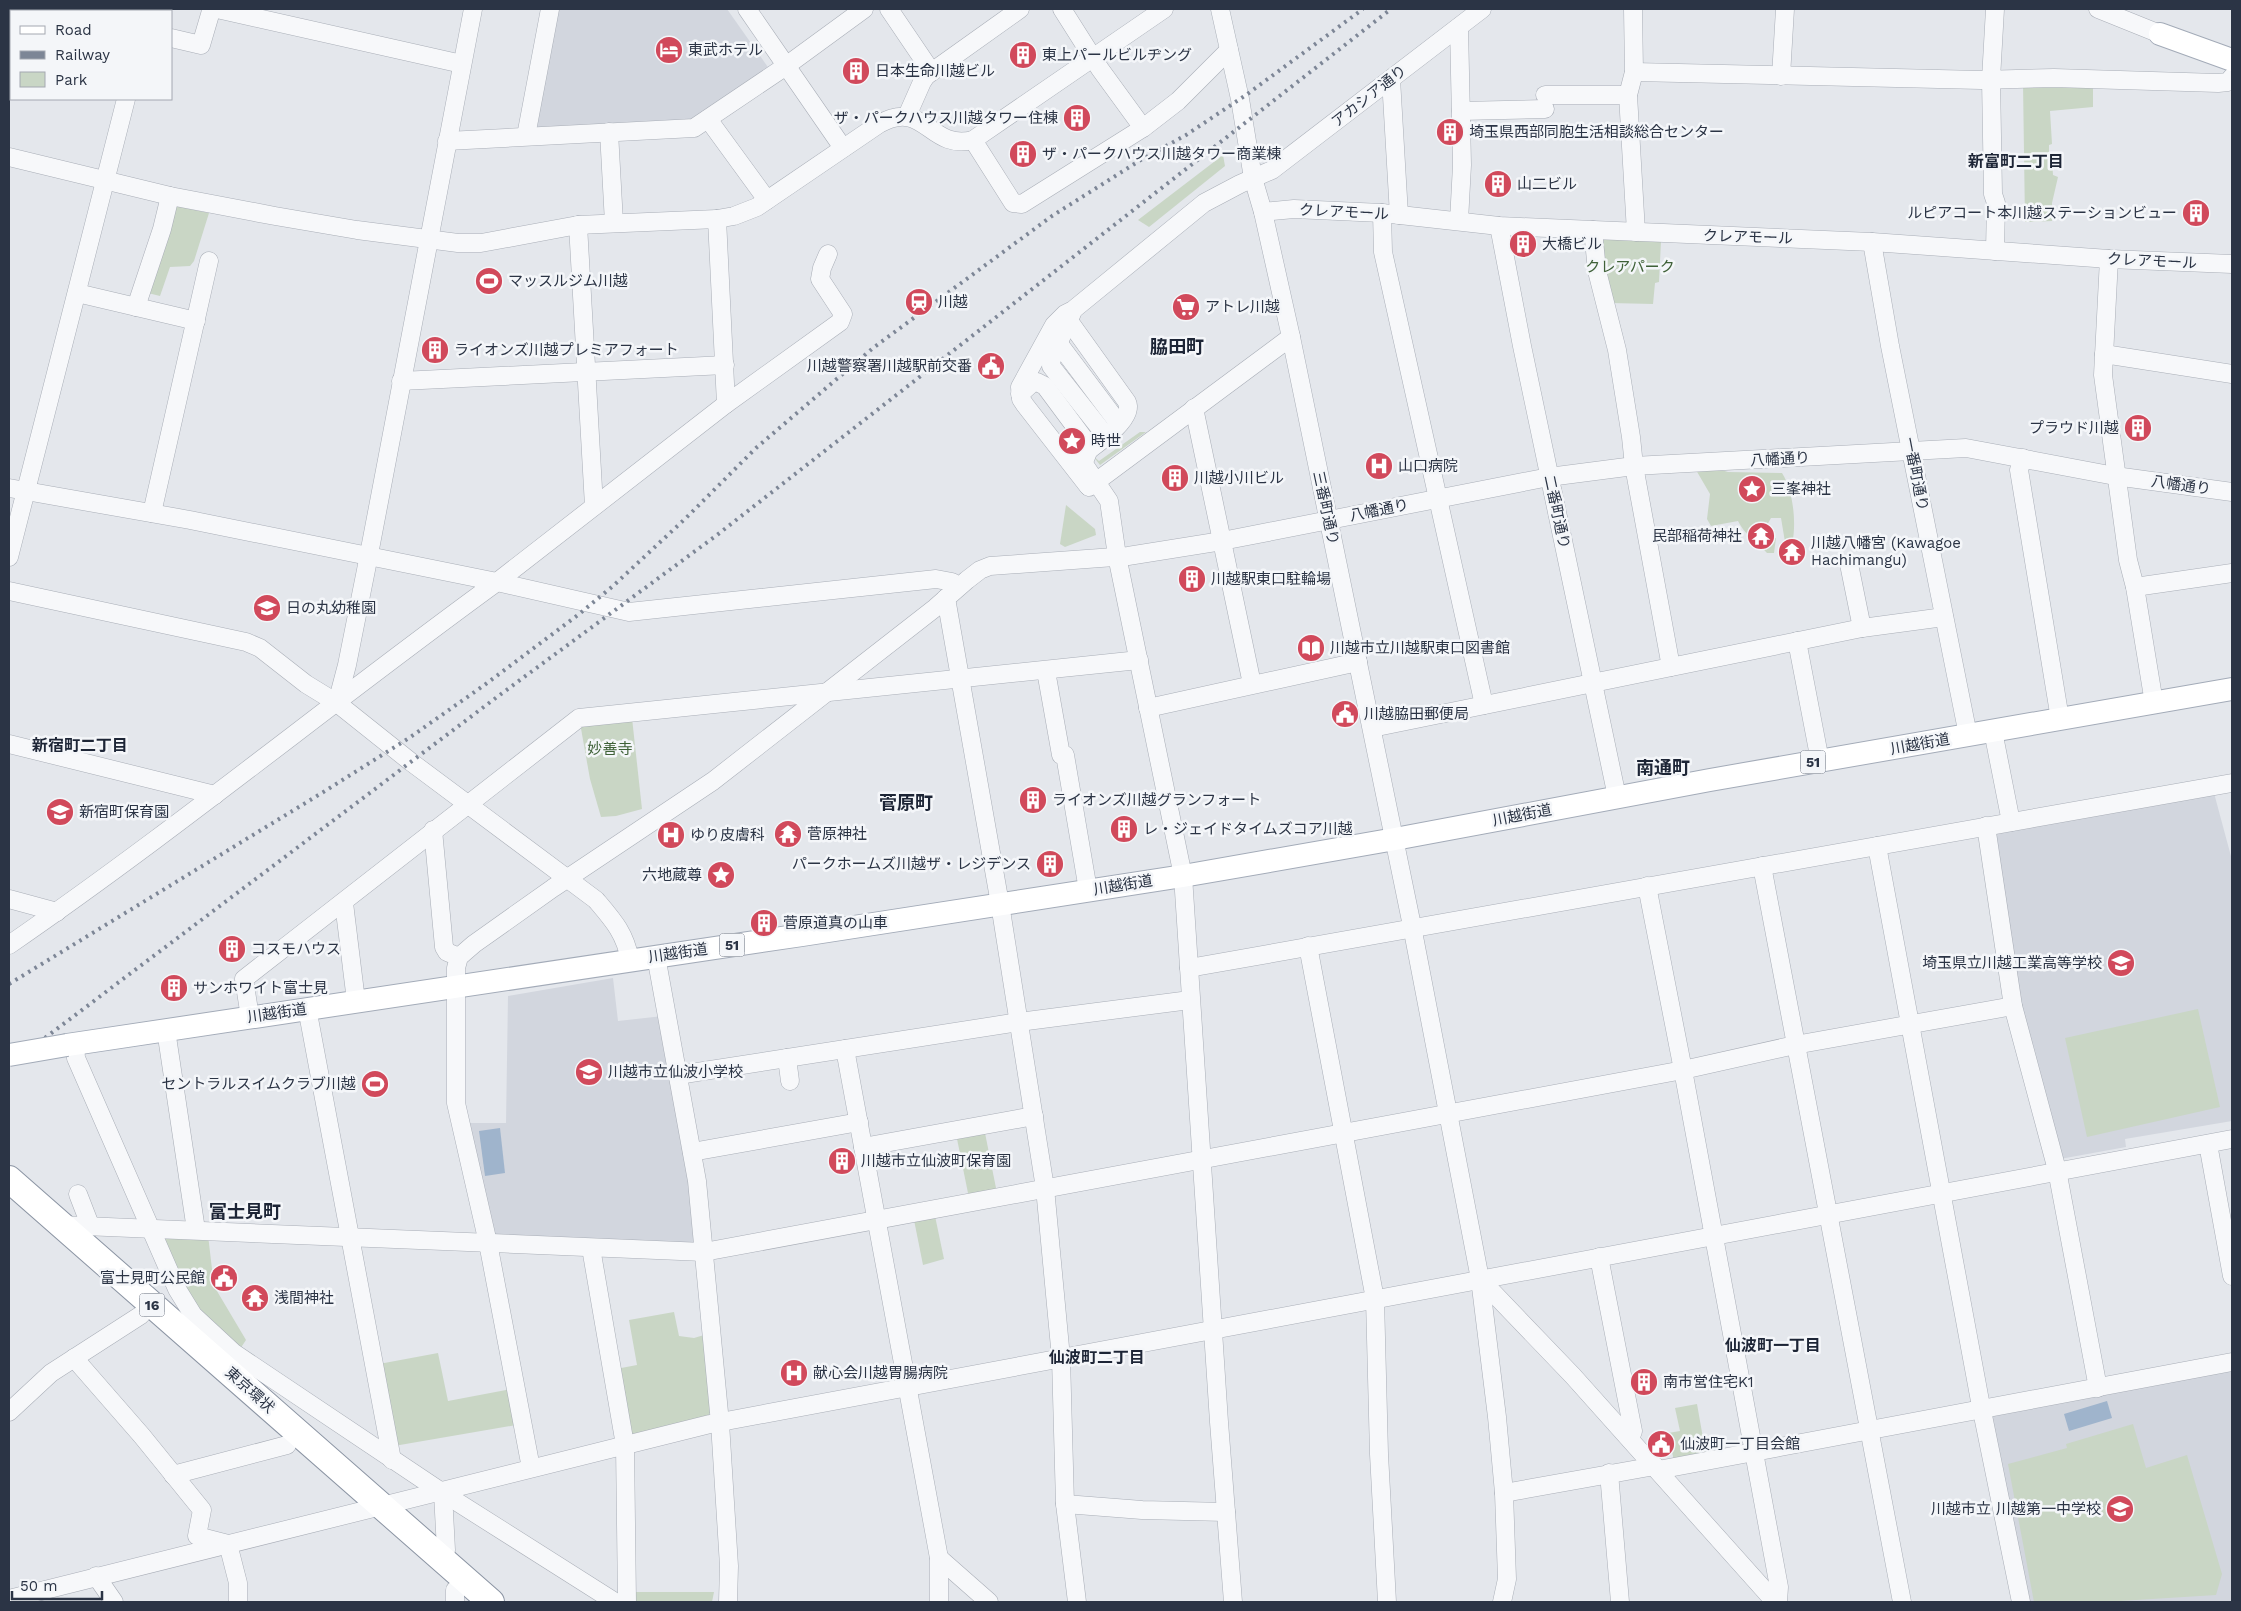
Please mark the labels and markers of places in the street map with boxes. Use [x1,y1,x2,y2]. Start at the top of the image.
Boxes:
hotel icon: 東武ホテル [654,35,684,65]
building icon: 東上パールビルヂング [1008,40,1038,70]
place label: 東武ホテル [688,41,763,59]
place label: 東上パールビルヂング [1042,46,1192,64]
building icon: 日本生命川越ビル [841,56,871,86]
place label: 日本生命川越ビル [875,62,995,80]
building icon: ザ・パークハウス川越タワー住棟 [1062,103,1092,133]
place label: ザ・パークハウス川越タワー住棟 [834,109,1058,127]
building icon: 埼玉県西部同胞生活相談総合センター [1435,117,1465,147]
place label: 埼玉県西部同胞生活相談総合センター [1469,123,1724,141]
building icon: ザ・パークハウス川越タワー商業棟 [1008,139,1038,169]
place label: ザ・パークハウス川越タワー商業棟 [1042,145,1281,163]
building icon: 山二ビル [1483,169,1513,199]
place label: 山二ビル [1517,175,1577,193]
building icon: ルピアコート本川越ステーションビュー [2181,198,2211,228]
place label: ルピアコート本川越ステーションビュー [1907,204,2177,222]
building icon: 大橋ビル [1508,229,1538,259]
place label: 大橋ビル [1542,235,1602,253]
sports icon: マッスルジム川越 [474,266,504,296]
place label: マッスルジム川越 [508,272,628,290]
station icon: 川越 [904,287,934,317]
supermarket icon: アトレ川越 [1171,292,1201,322]
place label: 川越 [938,293,968,311]
place label: アトレ川越 [1205,298,1280,316]
building icon: ライオンズ川越プレミアフォート [420,335,450,365]
place label: ライオンズ川越プレミアフォート [454,341,679,359]
public building icon: 川越警察署川越駅前交番 [976,351,1006,381]
place label: 川越警察署川越駅前交番 [807,357,972,375]
building icon: プラウド川越 [2123,413,2153,443]
place label: プラウド川越 [2029,419,2119,437]
place icon: 時世 [1057,426,1087,456]
place label: 時世 [1091,432,1121,450]
hospital icon: 山口病院 [1364,451,1394,481]
place label: 山口病院 [1398,457,1458,475]
building icon: 川越小川ビル [1160,463,1190,493]
place label: 川越小川ビル [1194,469,1284,487]
place icon: 三峯神社 [1737,474,1767,504]
place label: 三峯神社 [1771,480,1831,498]
temple icon: 民部稲荷神社 [1746,521,1776,551]
place label: 民部稲荷神社 [1652,527,1742,545]
place label: 川越八幡宮 (Kawagoe Hachimangu) [1811,534,1961,569]
temple icon: 川越八幡宮 (Kawagoe Hachimangu) [1777,537,1807,567]
building icon: 川越駅東口駐輪場 [1177,564,1207,594]
place label: 川越駅東口駐輪場 [1211,570,1331,588]
school or university icon: 日の丸幼稚園 [252,593,282,623]
place label: 日の丸幼稚園 [286,599,376,617]
library icon: 川越市立川越駅東口図書館 [1296,633,1326,663]
place label: 川越市立川越駅東口図書館 [1330,639,1510,657]
public building icon: 川越脇田郵便局 [1330,699,1360,729]
place label: 川越脇田郵便局 [1364,705,1469,723]
building icon: ライオンズ川越グランフォート [1018,785,1048,815]
place label: ライオンズ川越グランフォート [1052,791,1261,809]
school or university icon: 新宿町保育園 [45,797,75,827]
place label: 新宿町保育園 [79,803,169,821]
building icon: レ・ジェイドタイムズコア川越 [1109,814,1139,844]
temple icon: 菅原神社 [773,819,803,849]
hospital icon: ゆり皮膚科 [656,820,686,850]
place label: レ・ジェイドタイムズコア川越 [1143,820,1353,838]
place label: 菅原神社 [807,825,867,843]
place label: ゆり皮膚科 [690,826,765,844]
building icon: パークホームズ川越ザ・レジデンス [1035,849,1065,879]
place label: パークホームズ川越ザ・レジデンス [792,855,1031,873]
place icon: 六地蔵尊 [706,860,736,890]
place label: 六地蔵尊 [642,866,702,884]
building icon: 菅原道真の山車 [749,908,779,938]
place label: 菅原道真の山車 [783,914,888,932]
building icon: コスモハウス [217,934,247,964]
place label: コスモハウス [251,940,341,958]
school or university icon: 埼玉県立川越工業高等学校 [2106,948,2136,978]
place label: 埼玉県立川越工業高等学校 [1922,954,2102,972]
building icon: サンホワイト富士見 [159,973,189,1003]
place label: サンホワイト富士見 [193,979,328,997]
school or university icon: 川越市立仙波小学校 [574,1057,604,1087]
place label: 川越市立仙波小学校 [608,1063,743,1081]
sports icon: セントラルスイムクラブ川越 [360,1069,390,1099]
place label: セントラルスイムクラブ川越 [161,1075,356,1093]
building icon: 川越市立仙波町保育園 [827,1146,857,1176]
place label: 川越市立仙波町保育園 [861,1152,1011,1170]
public building icon: 富士見町公民館 [209,1263,239,1293]
place label: 富士見町公民館 [100,1269,205,1287]
temple icon: 浅間神社 [240,1283,270,1313]
place label: 浅間神社 [274,1289,334,1307]
hospital icon: 献心会川越胃腸病院 [779,1358,809,1388]
place label: 献心会川越胃腸病院 [813,1364,948,1382]
building icon: 南市営住宅K1 [1629,1367,1659,1397]
place label: 南市営住宅K1 [1663,1373,1754,1391]
public building icon: 仙波町一丁目会館 [1646,1429,1676,1459]
place label: 仙波町一丁目会館 [1680,1435,1800,1453]
school or university icon: 川越市立 川越第一中学校 [2105,1494,2135,1524]
place label: 川越市立 川越第一中学校 [1931,1500,2101,1518]

